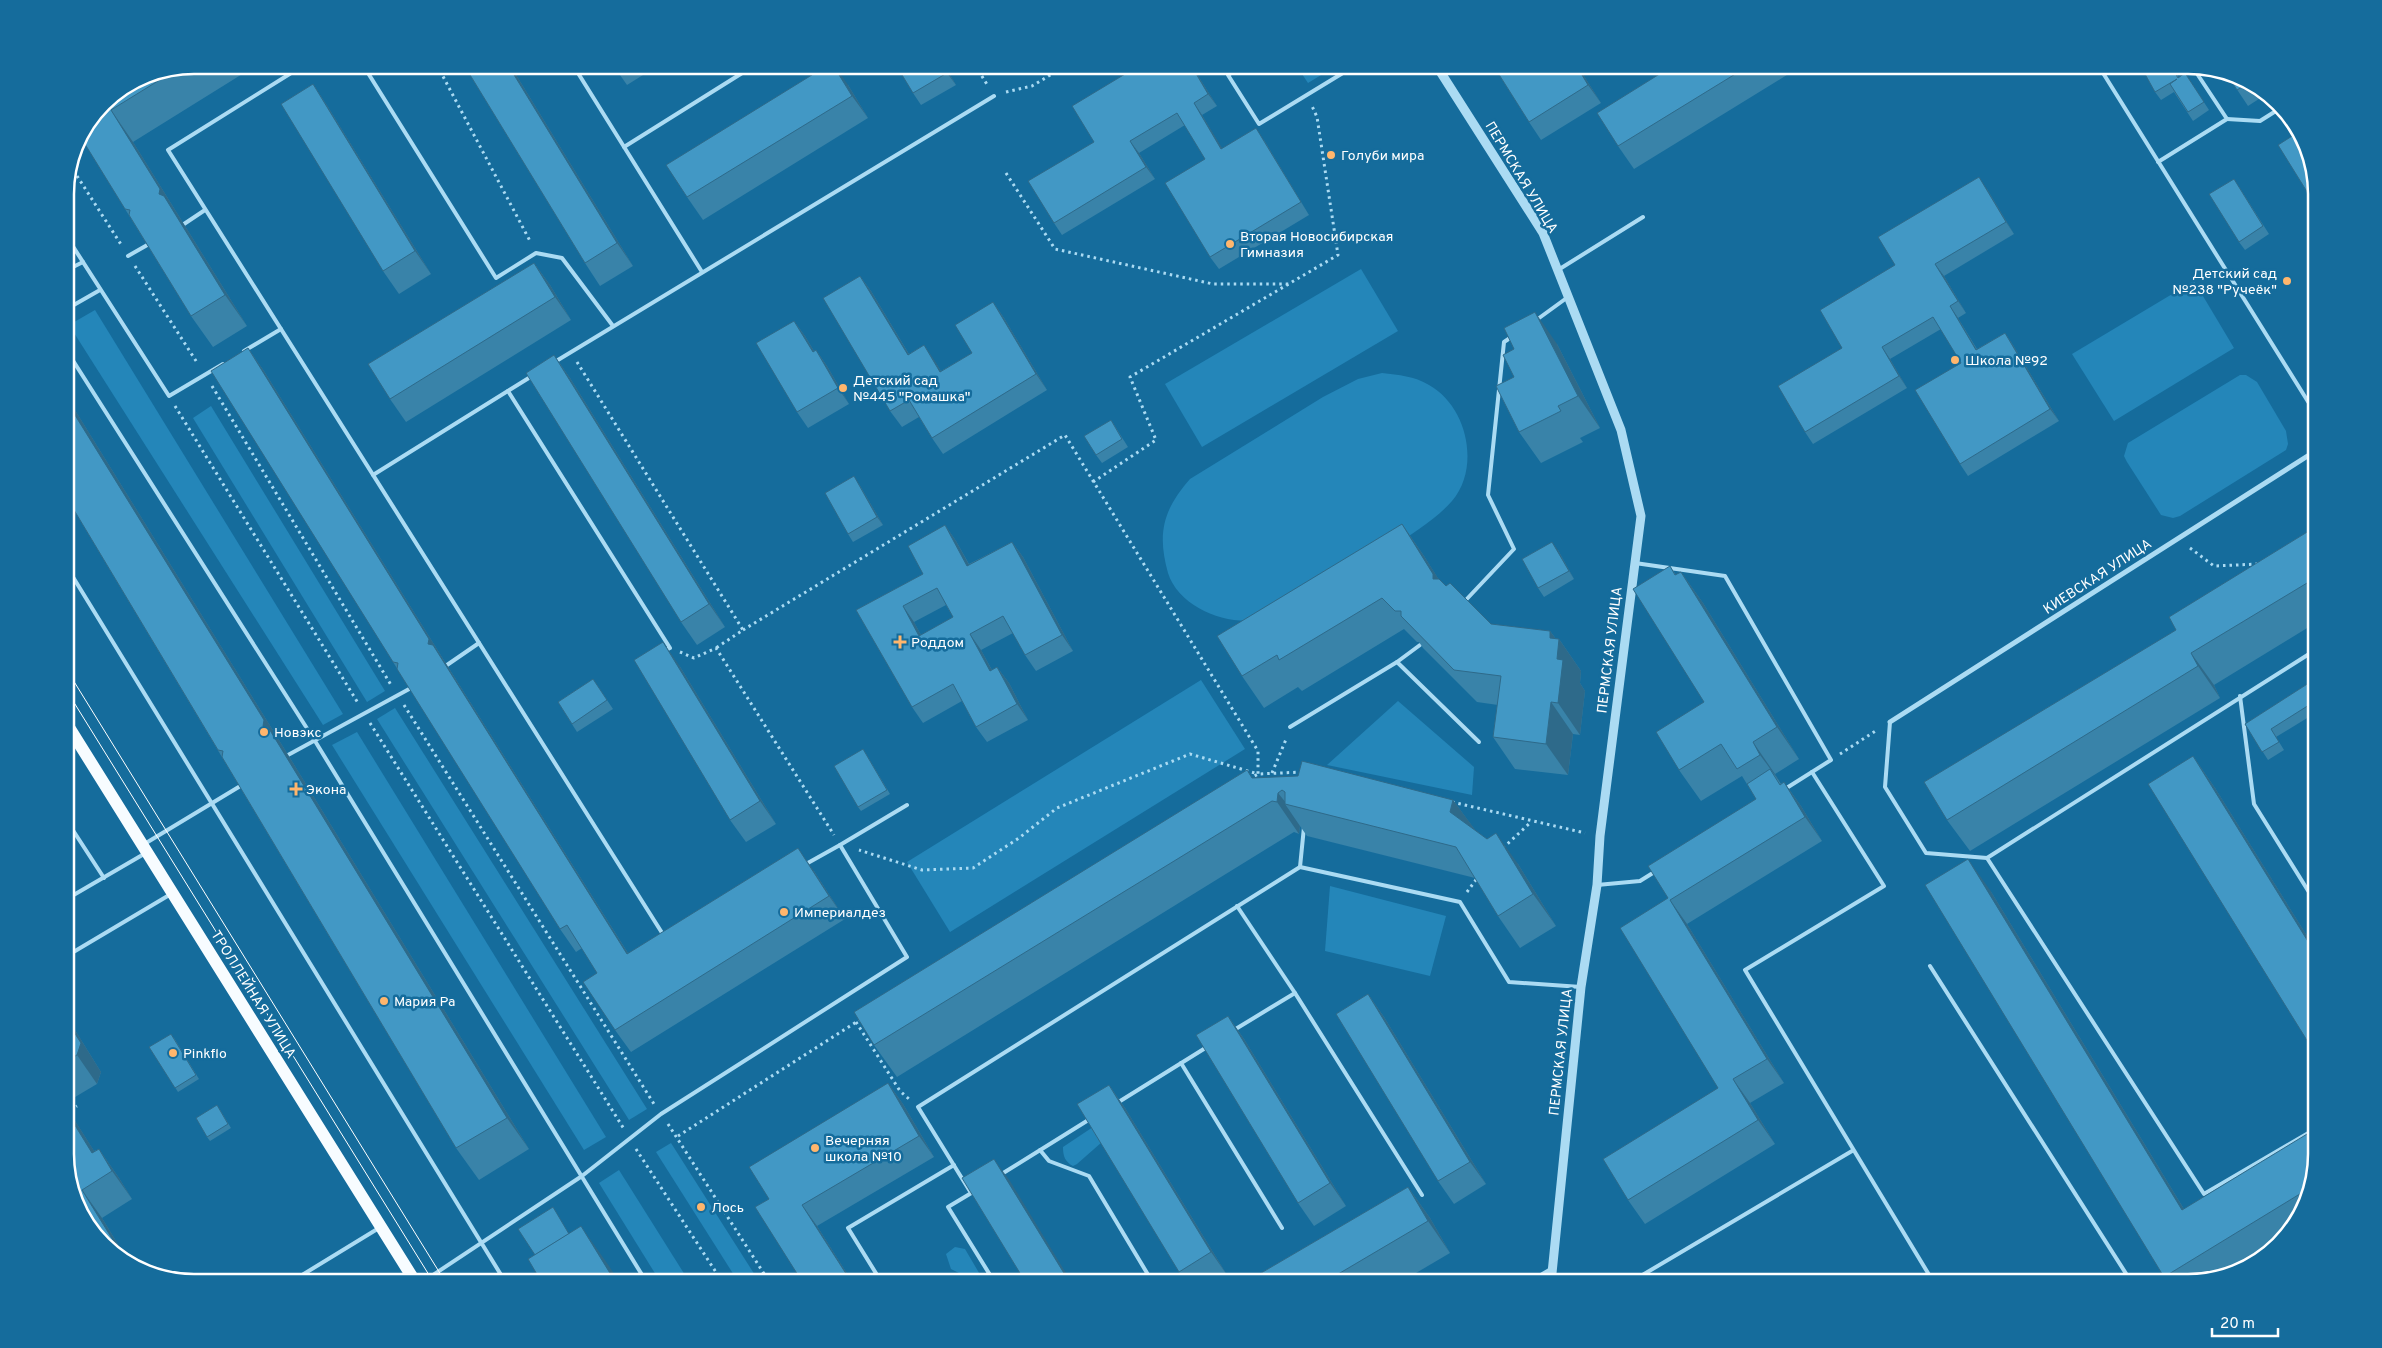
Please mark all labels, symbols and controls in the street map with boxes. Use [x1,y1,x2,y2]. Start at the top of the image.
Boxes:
street label: ПЕРМСКАЯ УЛИЦА [1481,119,1561,237]
place label: Голуби мира [1341,148,1424,165]
marker: Голуби мира [1325,149,1337,161]
place label: Вторая Новосибирская Гимназия [1240,229,1393,262]
marker: Вторая Новосибирская Гимназия [1224,238,1236,250]
place label: Детский сад №238 "Ручеёк" [2172,266,2277,299]
marker: Детский сад №238 "Ручеёк" [2281,275,2293,287]
place label: Школа №92 [1965,353,2048,370]
marker: Школа №92 [1949,354,1961,366]
place label: Детский сад №445 "Ромашка" [853,373,971,406]
marker: Детский сад №445 "Ромашка" [837,382,849,394]
street label: КИЕВСКАЯ УЛИЦА [2040,536,2155,619]
street label: ПЕРМСКАЯ УЛИЦА [1594,586,1627,714]
marker: Роддом [893,635,907,649]
place label: Роддом [911,635,964,652]
place label: Новэкс [274,725,322,742]
marker: Новэкс [258,726,270,738]
place label: Экона [306,782,346,799]
marker: Экона [290,783,302,795]
place label: Империалдез [794,905,886,922]
marker: Империалдез [778,906,790,918]
street label: ТРОЛЛЕЙНАЯ УЛИЦА [206,927,300,1062]
street label: ПЕРМСКАЯ УЛИЦА [1546,988,1577,1116]
place label: Мария Ра [394,994,455,1011]
marker: Мария Ра [378,995,390,1007]
place label: Pinkflo [183,1046,227,1063]
marker: Pinkflo [167,1047,179,1059]
place label: Вечерняя школа №10 [825,1133,902,1166]
marker: Вечерняя школа №10 [809,1142,821,1154]
place label: Лось [711,1200,744,1217]
marker: Лось [695,1201,707,1213]
scale bar [2212,1306,2278,1338]
text: 20 m [2220,1315,2255,1334]

